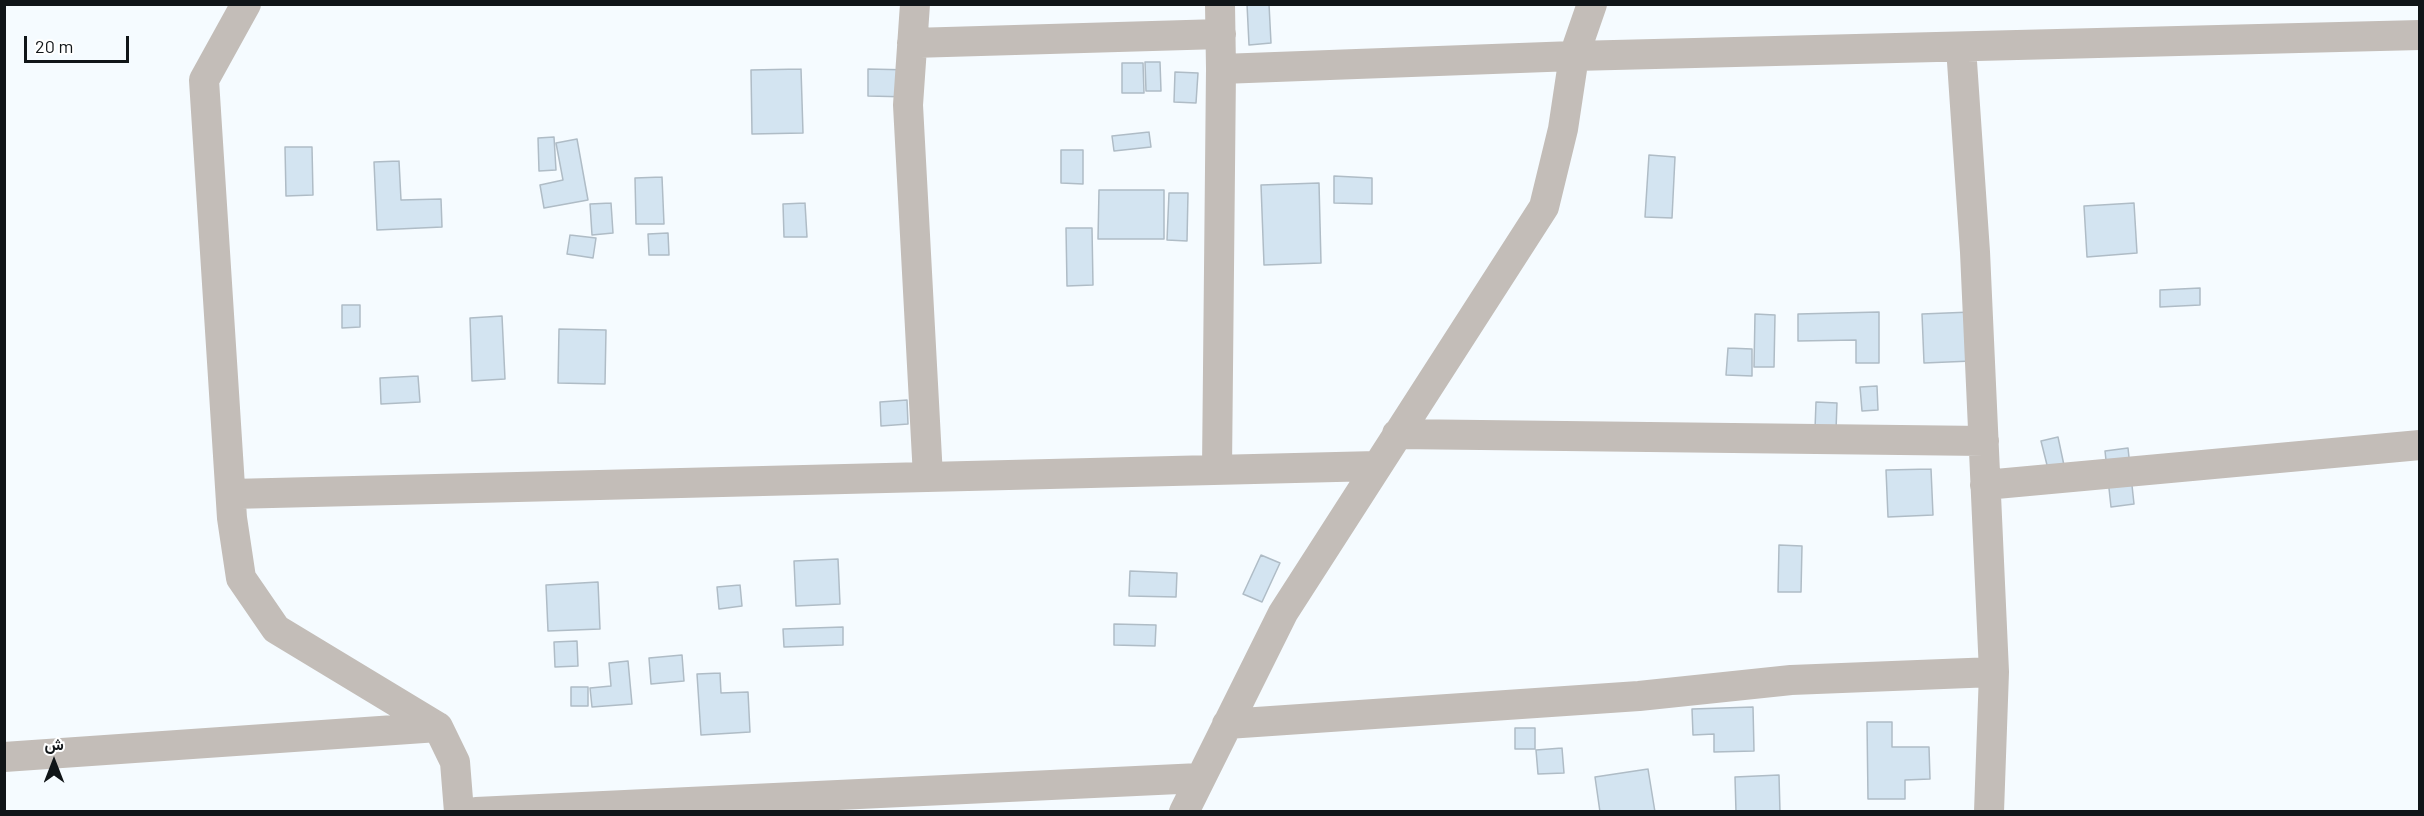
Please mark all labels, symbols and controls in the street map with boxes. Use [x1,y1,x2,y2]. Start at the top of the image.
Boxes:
scale bar [27,24,132,62]
text: 20 m [35,35,73,57]
north arrow [24,732,84,792]
text: ش [44,734,64,753]

